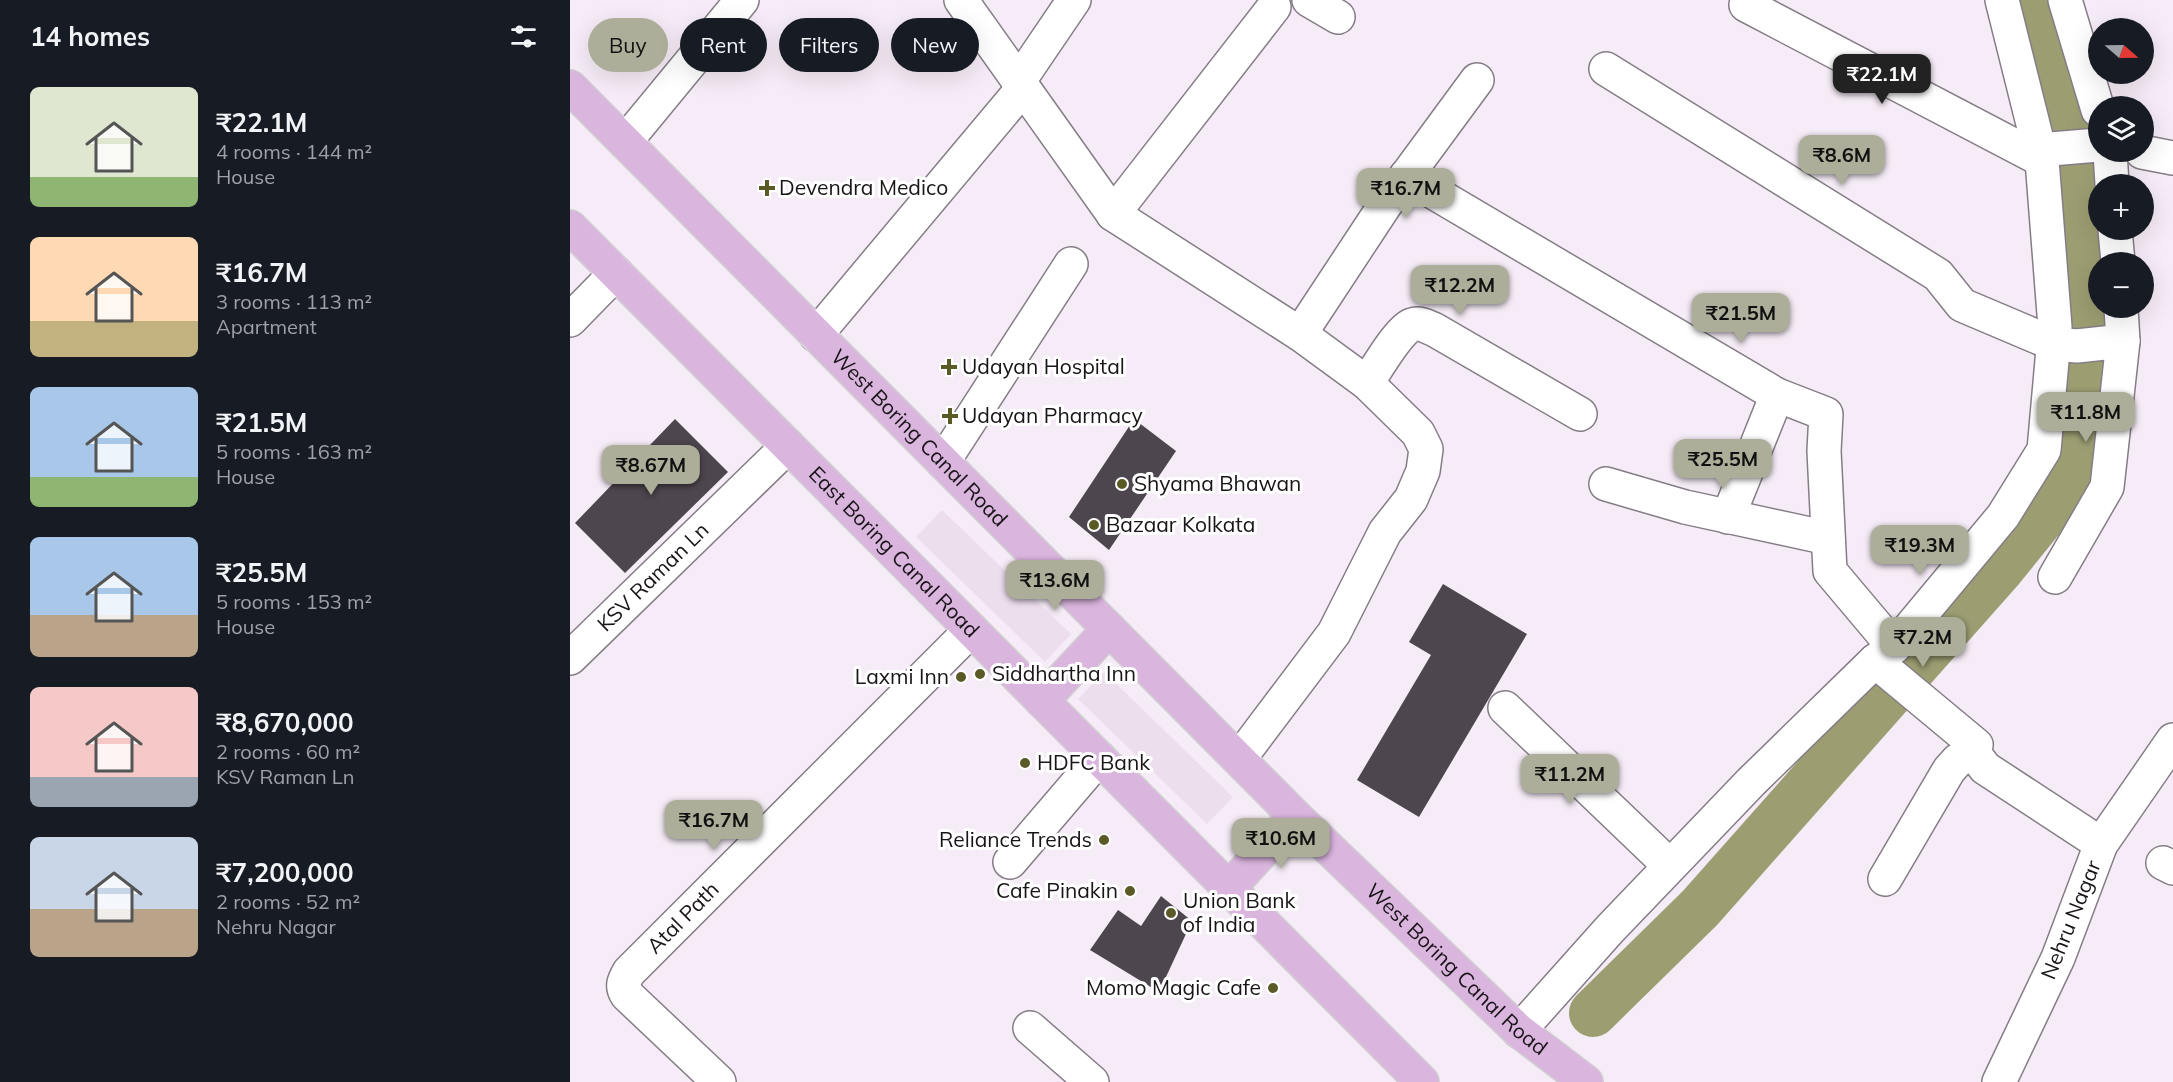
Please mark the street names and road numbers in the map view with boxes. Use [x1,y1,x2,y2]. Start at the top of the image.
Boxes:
street label: West Boring Canal Road [826,343,1013,531]
street label: East Boring Canal Road [804,460,985,642]
street label: KSV Raman Ln [591,516,714,636]
street label: Nehru Nagar [2034,856,2106,983]
street label: Atal Path [641,876,724,959]
street label: West Boring Canal Road [1361,877,1553,1060]

